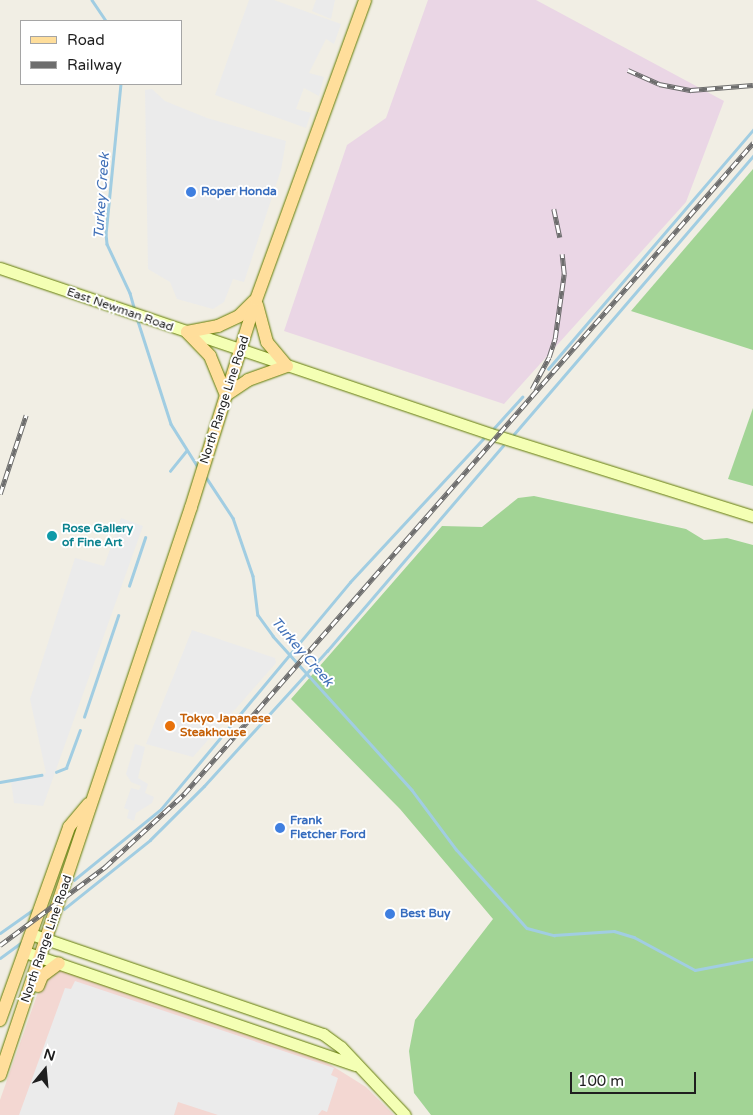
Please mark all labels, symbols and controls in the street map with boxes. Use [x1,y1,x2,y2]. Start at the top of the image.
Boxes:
legend [20,20,182,85]
text: Road [67,31,105,49]
text: Railway [67,56,122,74]
water label: Turkey Creek [91,152,113,240]
place label: Roper Honda [201,185,277,199]
marker: Roper Honda [185,186,197,198]
street label: East Newman Road [65,285,175,335]
street label: North Range Line Road [197,334,253,466]
place label: Rose Gallery of Fine Art [62,522,133,550]
marker: Rose Gallery of Fine Art [46,530,58,542]
water label: Turkey Creek [267,614,337,690]
place label: Tokyo Japanese Steakhouse [180,712,270,740]
marker: Tokyo Japanese Steakhouse [164,720,176,732]
place label: Frank Fletcher Ford [290,814,366,842]
marker: Frank Fletcher Ford [274,822,286,834]
street label: North Range Line Road [18,873,76,1005]
place label: Best Buy [400,907,450,921]
marker: Best Buy [384,908,396,920]
north arrow [20,1045,70,1095]
text: N [42,1045,57,1065]
scale bar [573,1062,699,1094]
text: 100 m [578,1072,624,1090]

